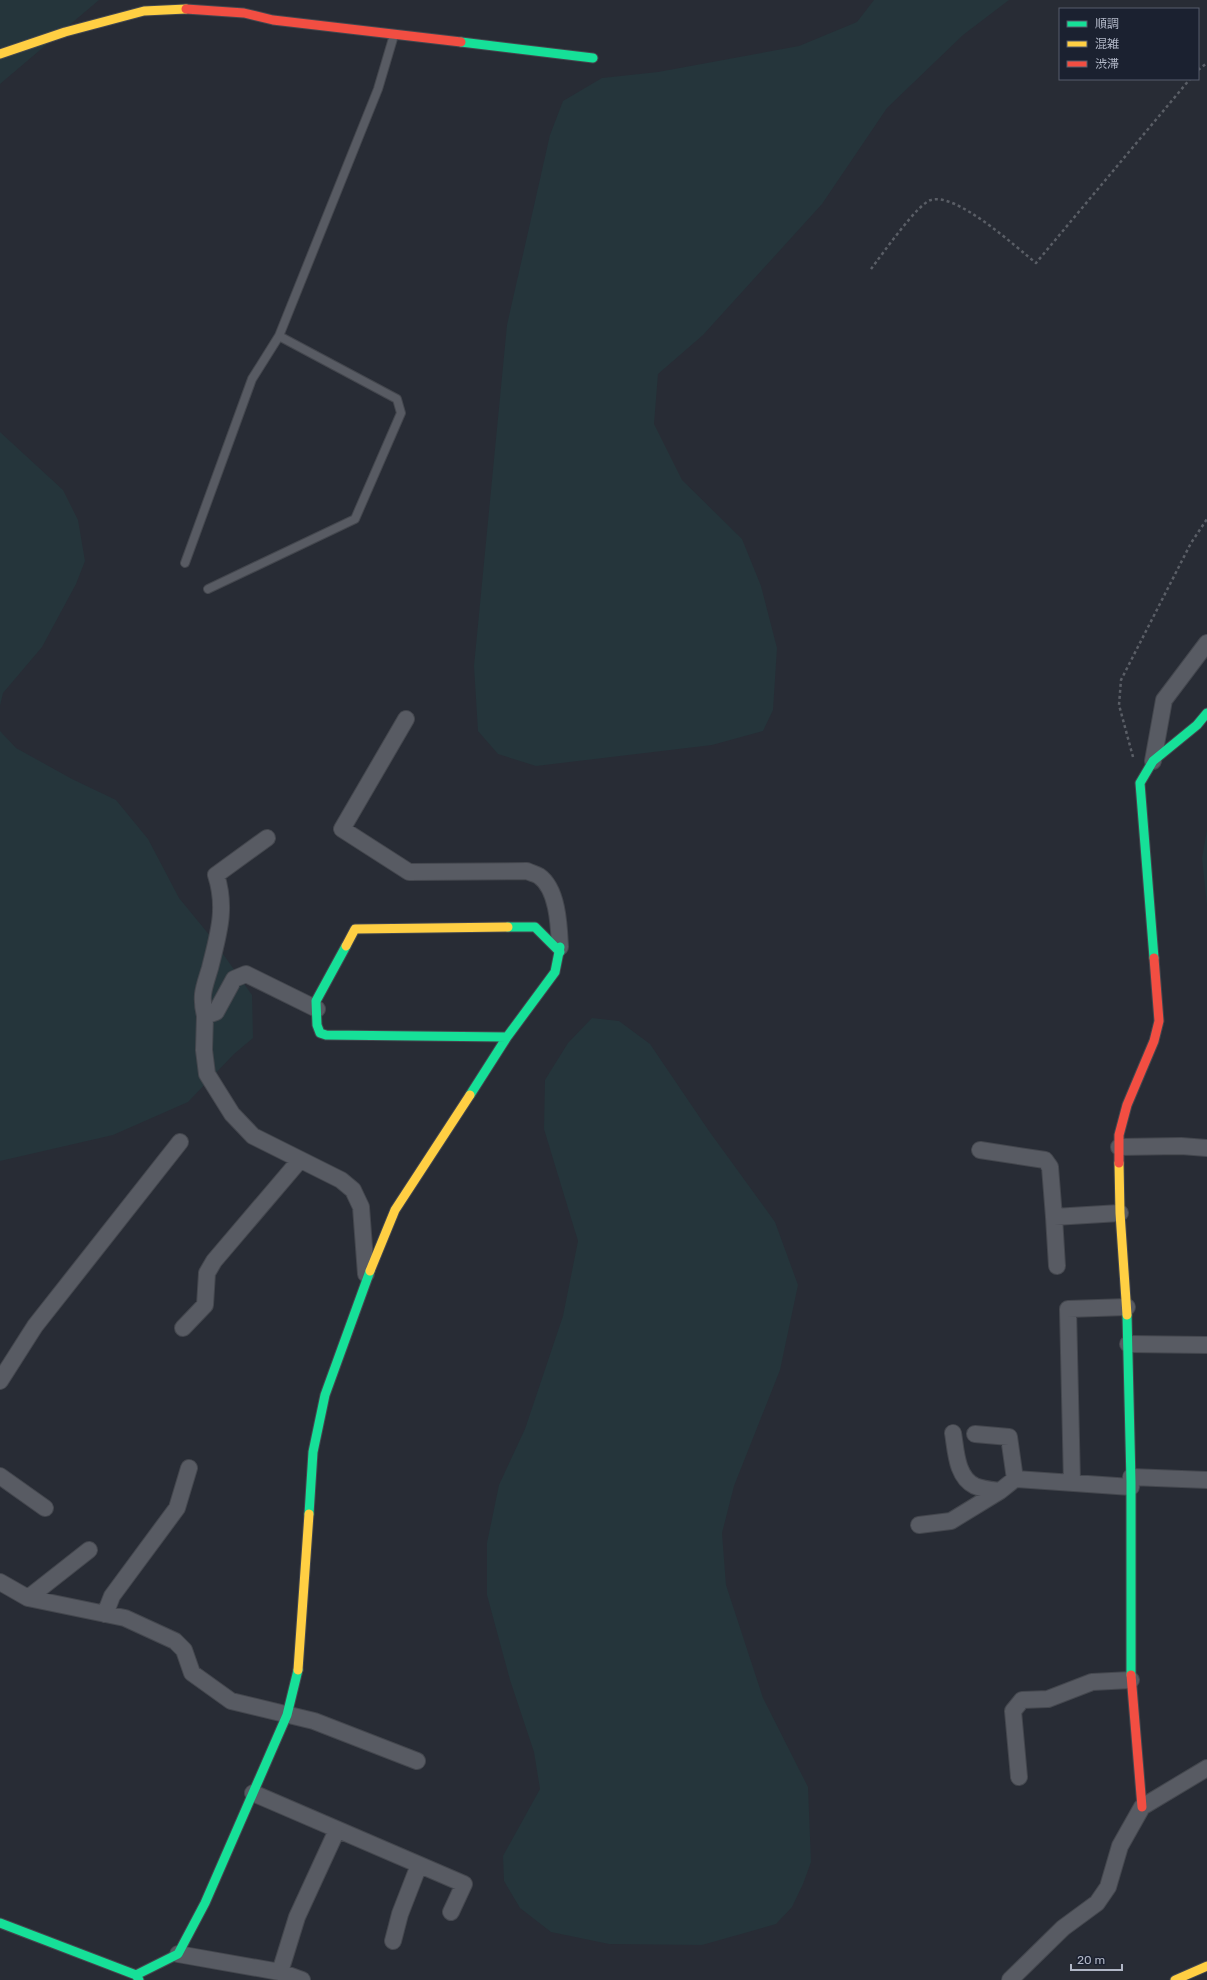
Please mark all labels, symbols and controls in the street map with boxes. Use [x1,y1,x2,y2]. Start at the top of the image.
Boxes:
legend [1059,8,1199,80]
text: 順調 [1095,17,1119,31]
text: 混雑 [1095,37,1119,51]
text: 渋滞 [1095,57,1119,71]
scale bar [1071,1946,1122,1972]
text: 20 m [1077,1953,1105,1967]

